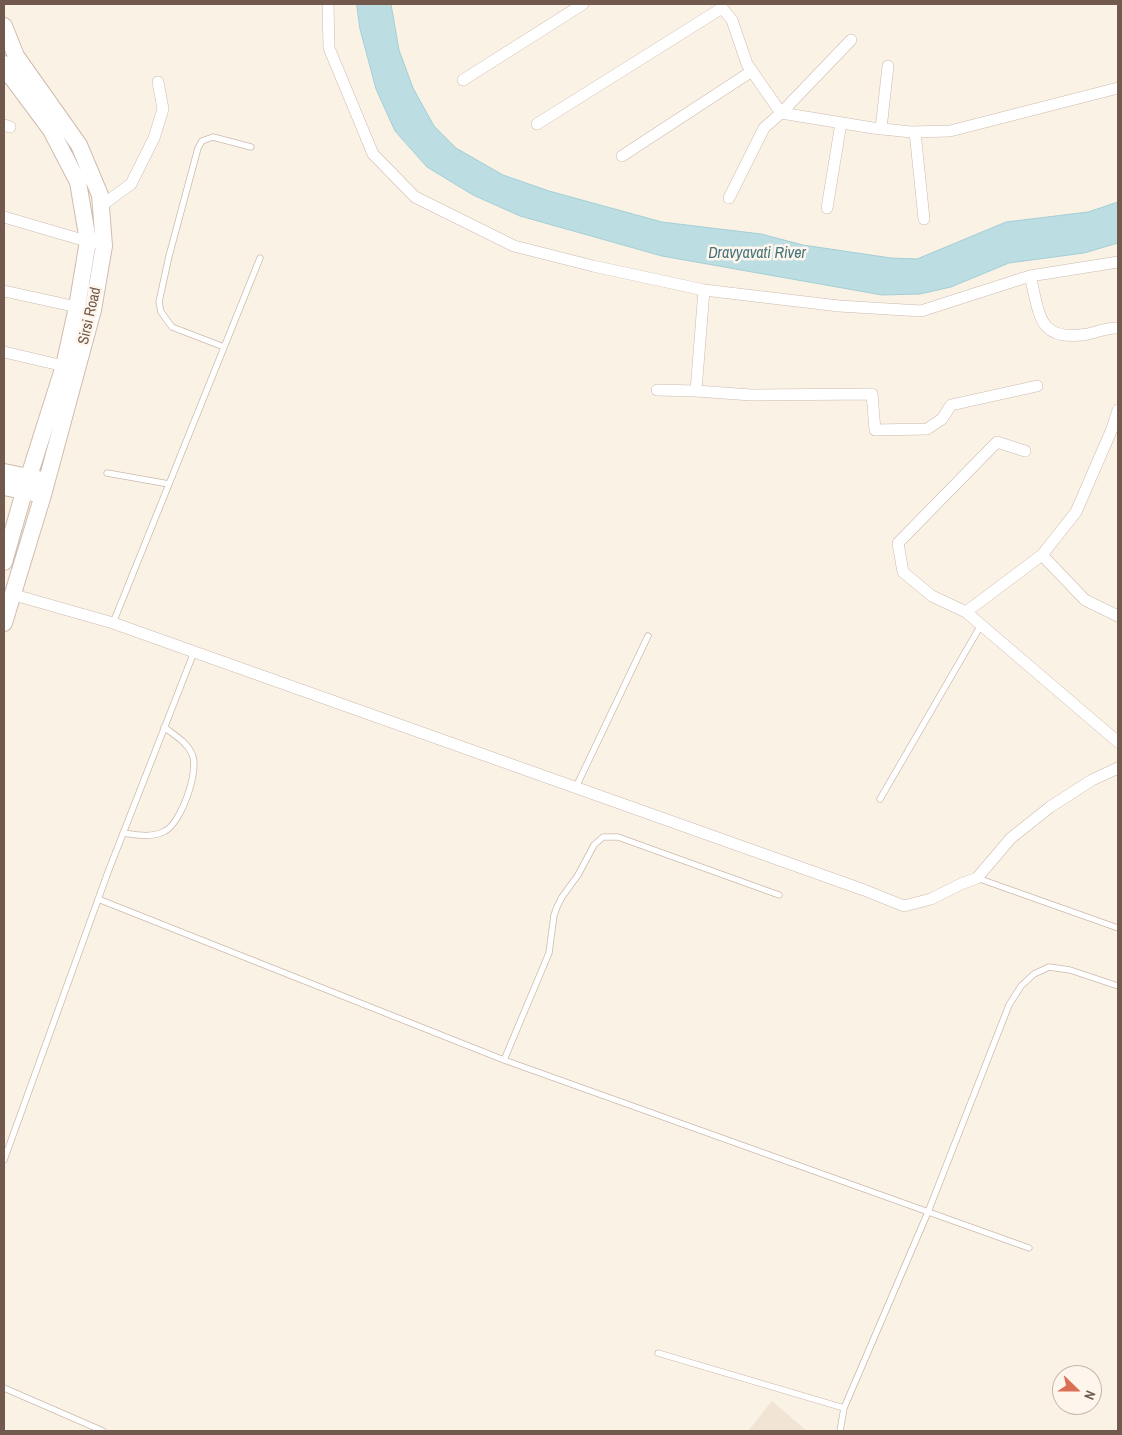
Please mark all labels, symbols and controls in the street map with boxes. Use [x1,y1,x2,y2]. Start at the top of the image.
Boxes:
water label: Dravyavati River [708,244,806,264]
street label: Sirsi Road [75,286,105,346]
north arrow [1052,1365,1102,1415]
text: N [1080,1388,1100,1402]

